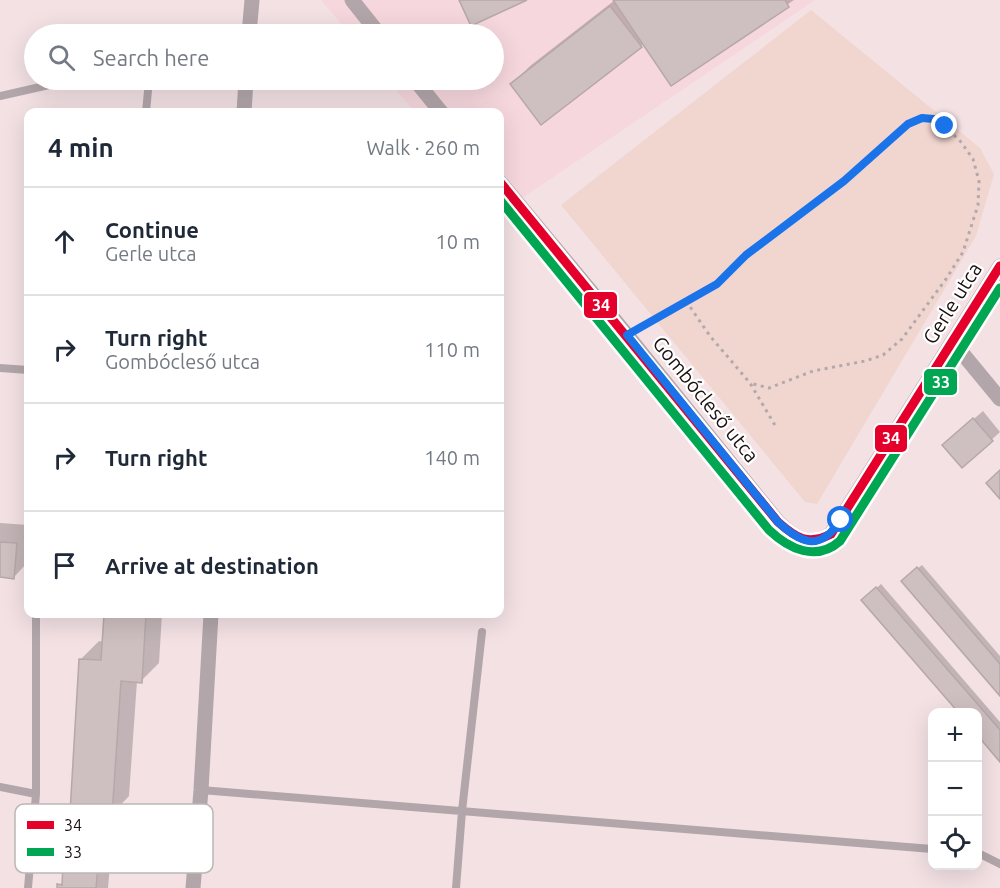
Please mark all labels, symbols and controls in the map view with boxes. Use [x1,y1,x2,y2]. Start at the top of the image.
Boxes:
search box [24,24,504,90]
icon: search [45,41,78,74]
text: Search here [93,45,209,70]
route end [931,112,957,138]
text: 4 min [48,133,114,162]
text: Walk · 260 m [367,136,480,159]
text: Continue [105,217,199,242]
icon: ahead [48,225,81,258]
text: 10 m [436,230,480,253]
text: Gerle utca [105,242,197,265]
street label: Gerle utca [918,258,986,348]
line badge: 34 [583,291,618,319]
text: 34 [592,296,610,314]
text: Turn right [105,325,207,350]
street label: Gombócleső utca [648,332,764,466]
icon: right [48,333,81,366]
text: 110 m [424,338,480,361]
text: Gombócleső utca [105,350,260,373]
line badge: 33 [923,368,958,396]
text: 33 [932,373,950,391]
line badge: 34 [874,424,908,453]
text: 34 [882,429,900,447]
icon: right [48,441,81,474]
text: Turn right [105,445,207,470]
text: 140 m [424,446,480,469]
route start [827,506,853,532]
icon: arrive [48,549,81,582]
text: Arrive at destination [105,553,319,578]
map controls [928,708,982,870]
button: + [928,708,982,762]
button: − [928,762,982,816]
legend [15,804,213,873]
text: 34 [64,816,82,834]
button: locate [928,816,982,870]
text: 33 [64,843,82,861]

